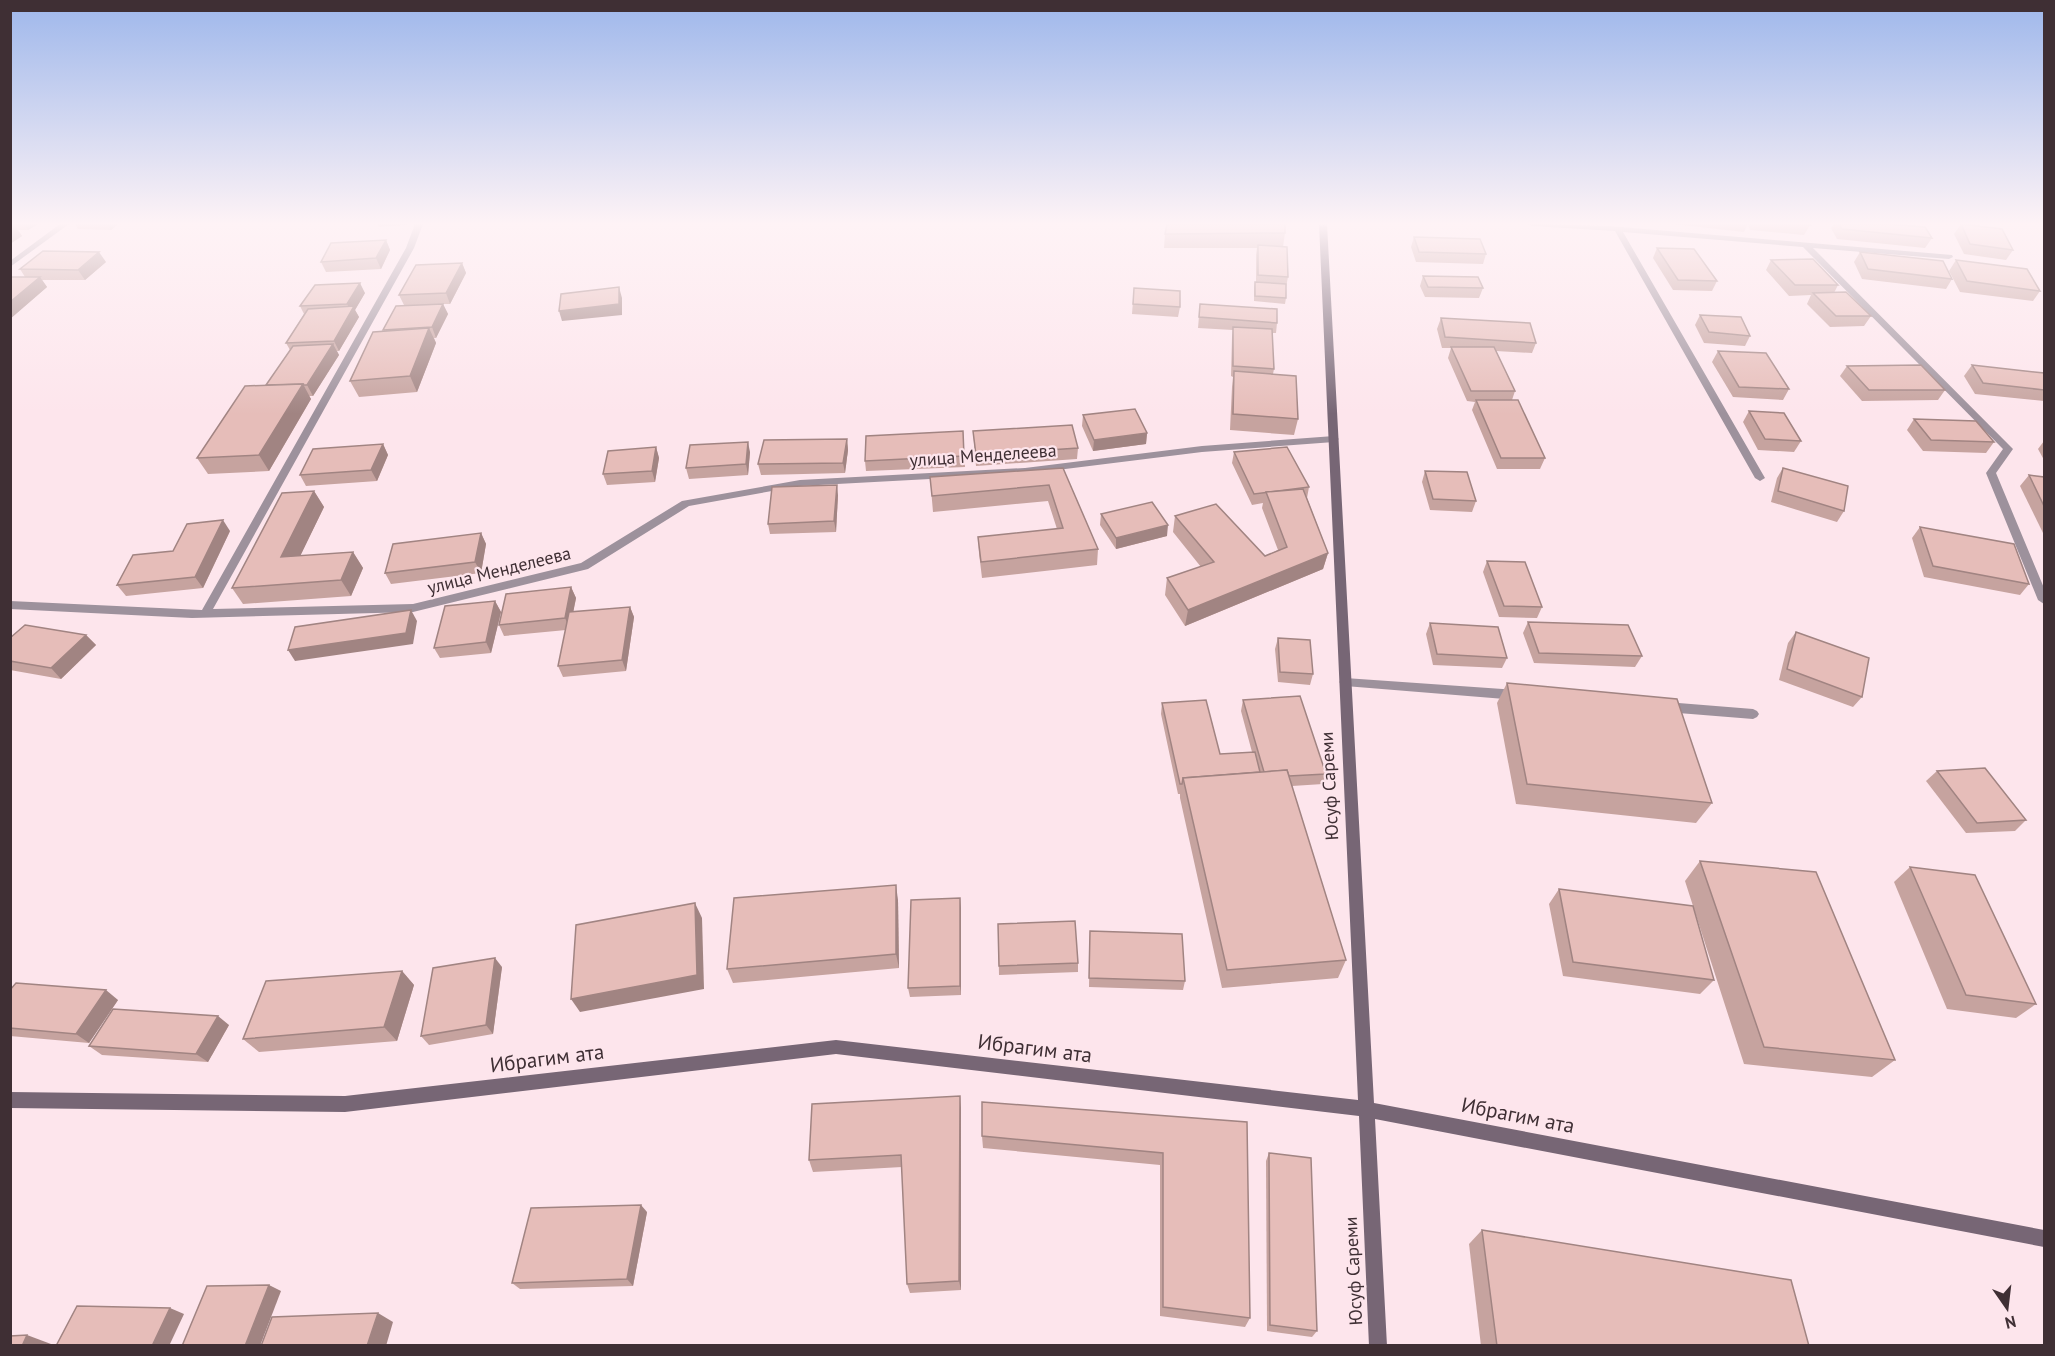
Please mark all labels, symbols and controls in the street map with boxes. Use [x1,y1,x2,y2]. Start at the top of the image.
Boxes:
street label: улица Менделеева [909,438,1057,472]
street label: улица Менделеева [425,541,573,599]
street label: Юсуф Сареми [1315,731,1343,841]
street label: Ибрагим ата [976,1028,1094,1068]
street label: Ибрагим ата [488,1038,606,1078]
street label: Ибрагим ата [1459,1091,1577,1139]
street label: Юсуф Сареми [1339,1216,1367,1326]
north arrow [1977,1278,2037,1338]
text: N [2003,1312,2018,1334]

